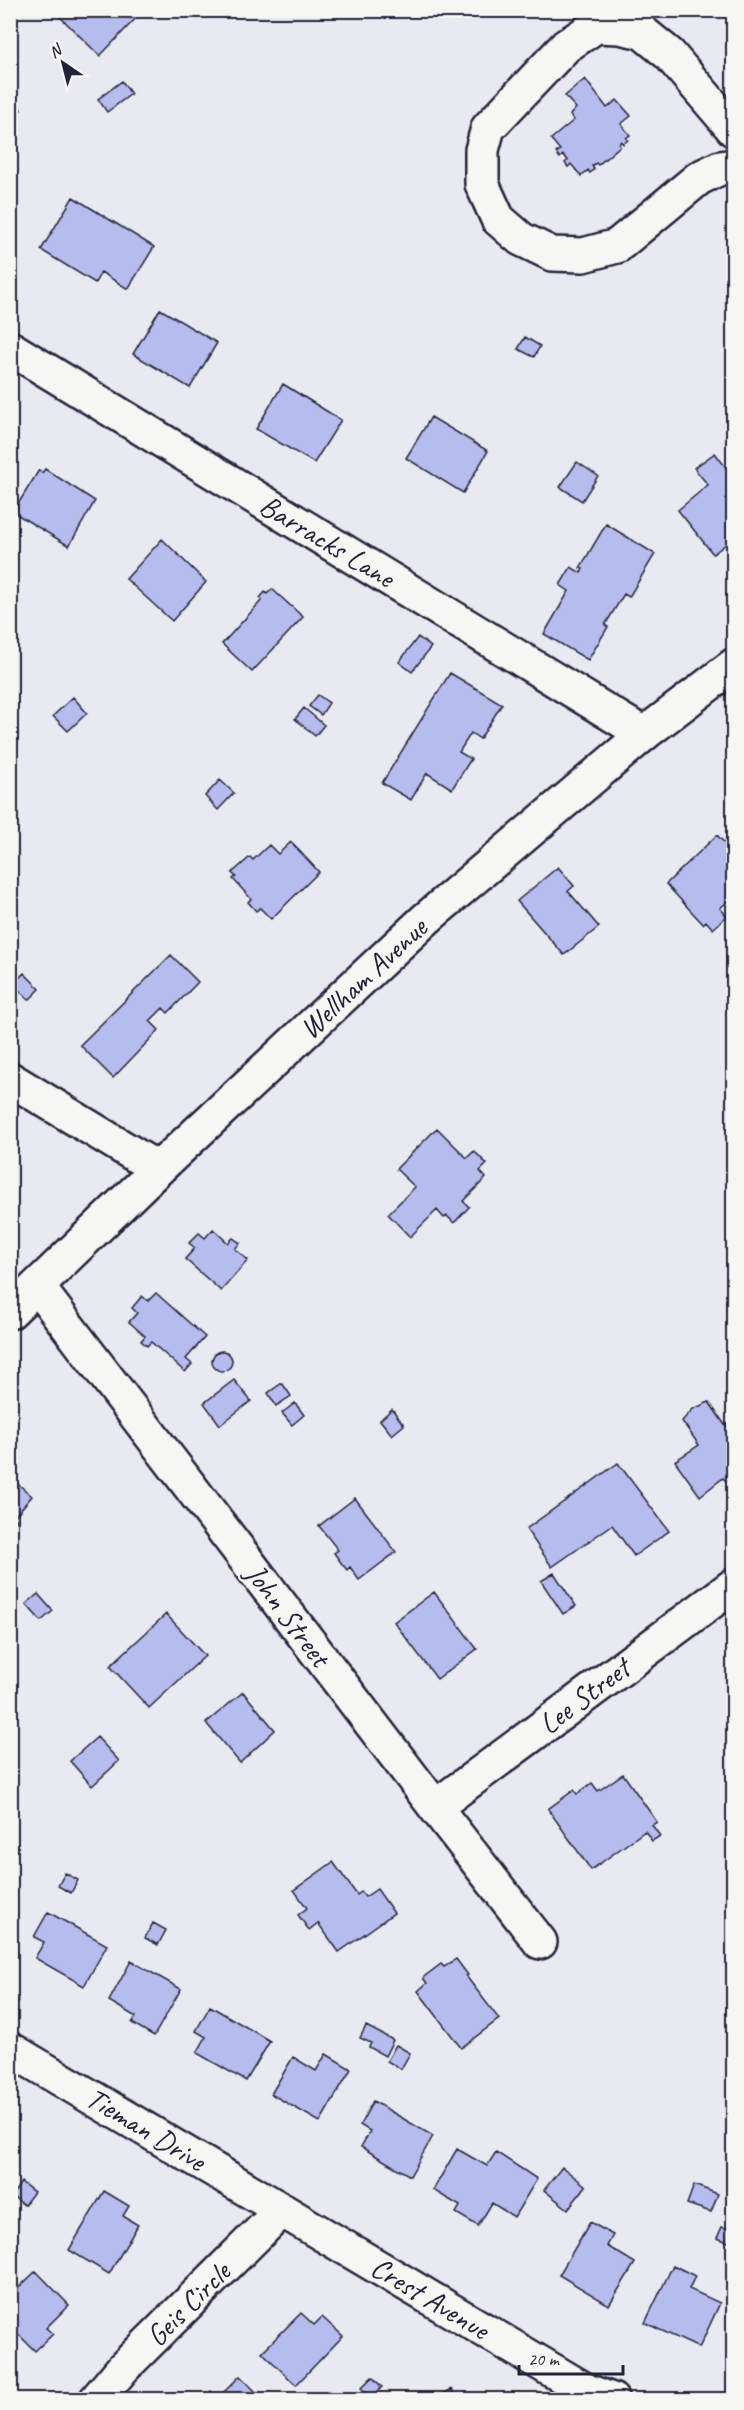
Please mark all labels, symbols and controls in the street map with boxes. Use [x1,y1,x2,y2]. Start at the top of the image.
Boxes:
north arrow [33,33,93,93]
text: N [45,39,67,63]
street label: Barracks Lane [253,486,403,597]
street label: Wellham Avenue [291,908,436,1047]
street label: John Street [236,1554,341,1676]
street label: Lee Street [531,1647,640,1743]
street label: Tieman Drive [79,2079,215,2181]
street label: Crest Avenue [364,2248,498,2349]
street label: Geis Circle [138,2252,240,2354]
scale bar [519,2338,622,2376]
text: 20 m [528,2348,561,2370]

